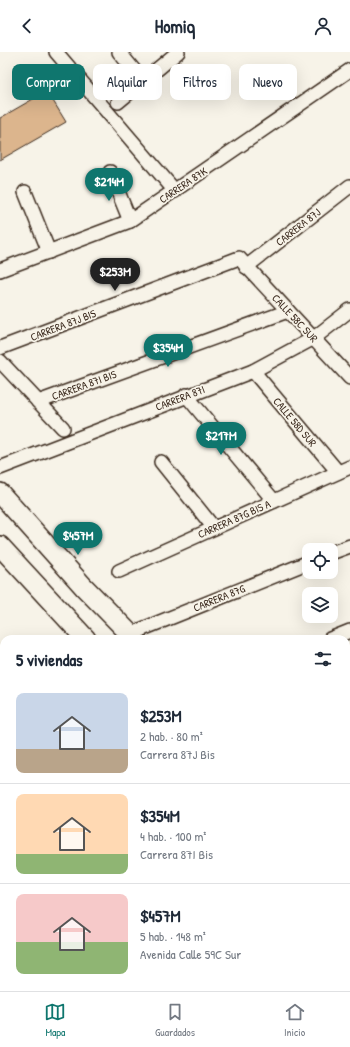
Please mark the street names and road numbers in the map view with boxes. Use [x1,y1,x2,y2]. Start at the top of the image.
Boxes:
street label: CARRERA 87K [156,164,210,206]
street label: CARRERA 87J [273,205,323,249]
street label: CALLE 58C SUR [269,291,321,345]
street label: CARRERA 87J BIS [28,306,98,344]
street label: CARRERA 87I BIS [50,367,118,403]
street label: CARRERA 87I [153,382,207,414]
street label: CALLE 58D SUR [270,394,320,450]
street label: CARRERA 87G BIS A [195,496,273,541]
street label: CARRERA 87G [191,581,248,615]

